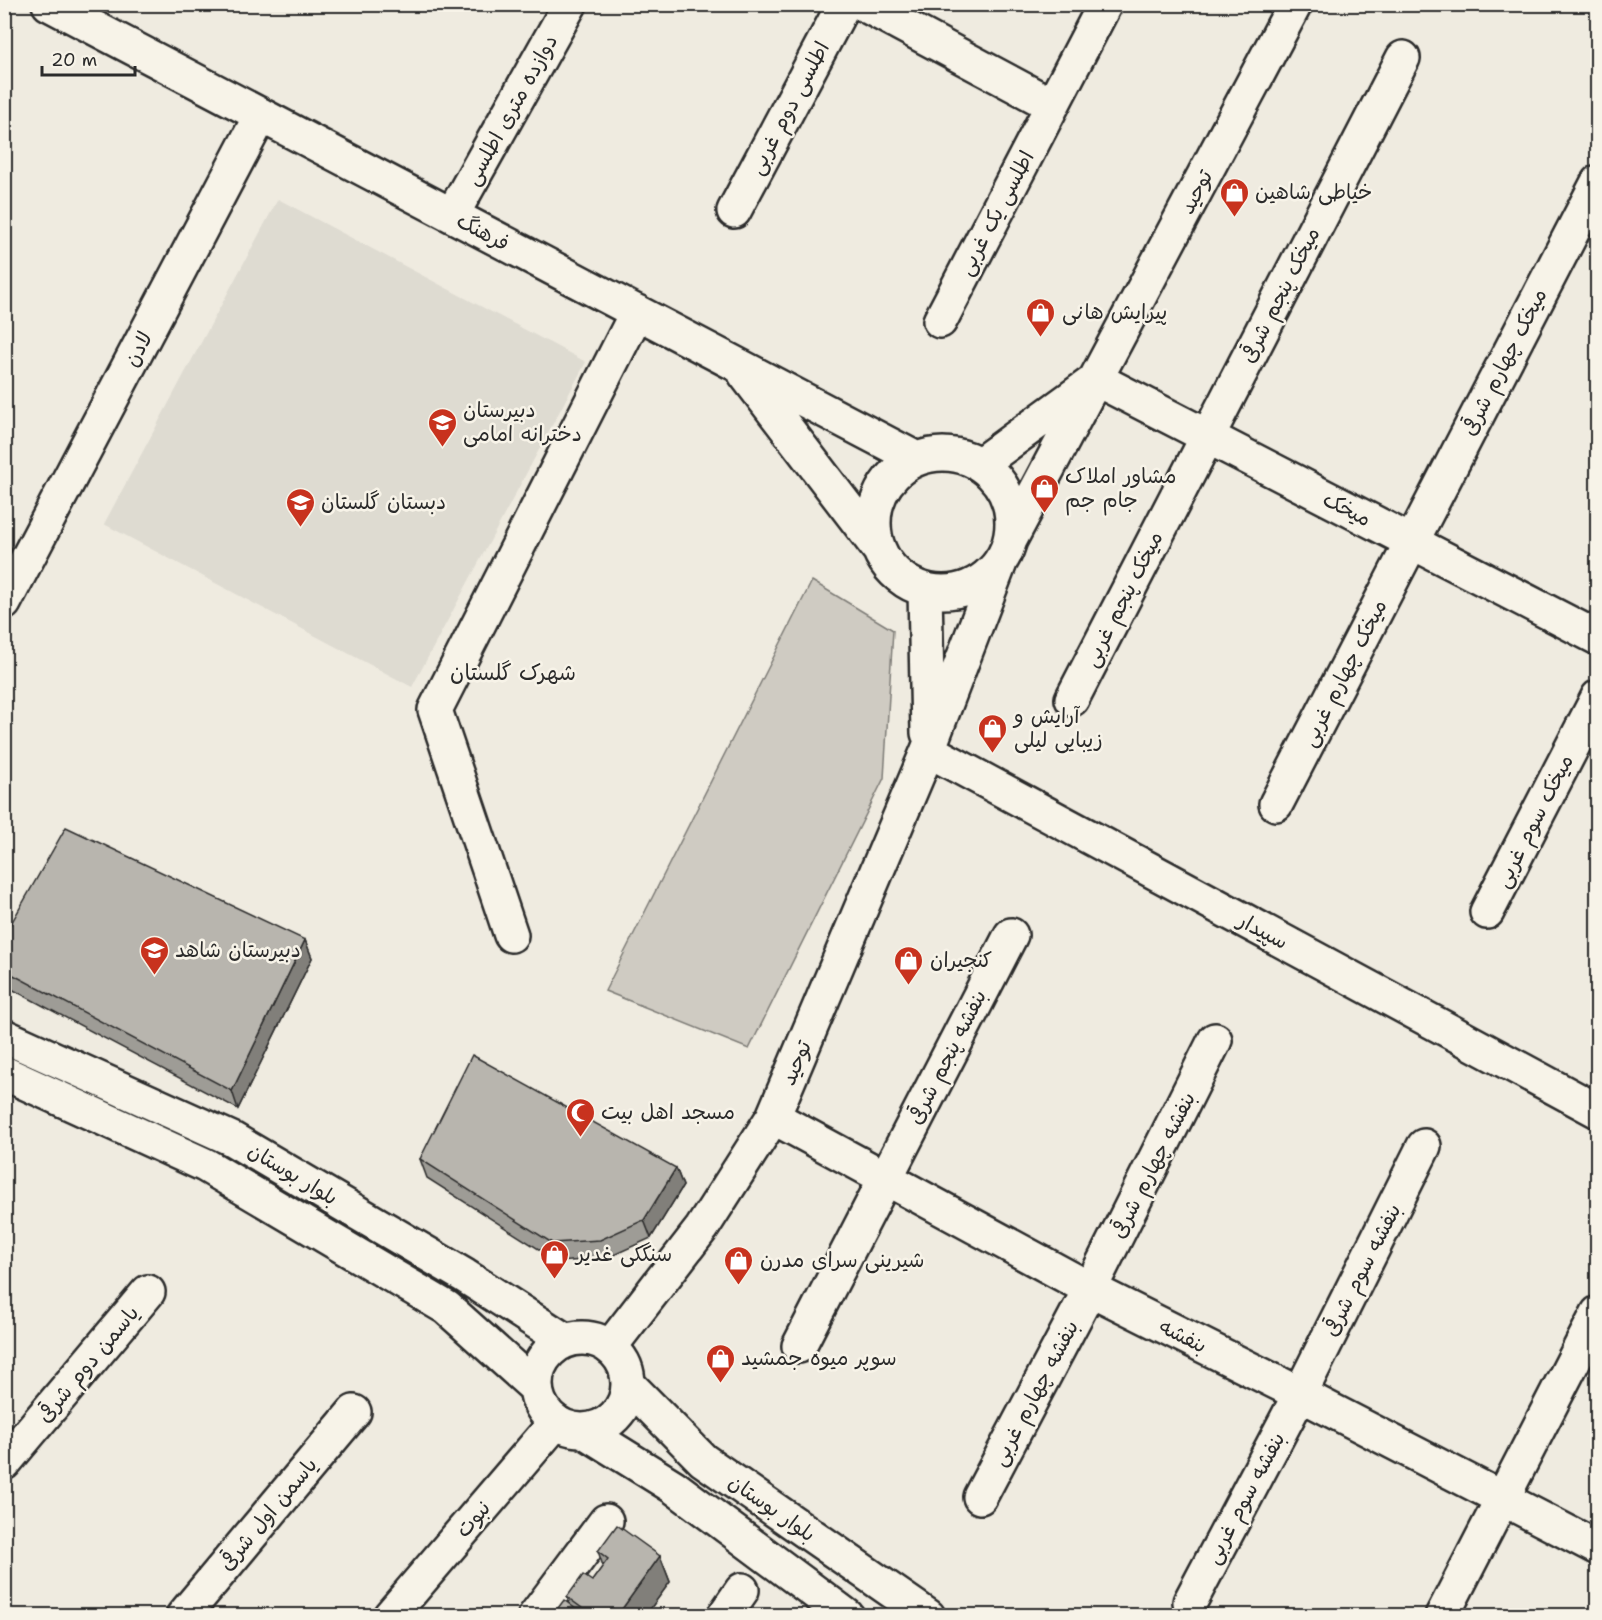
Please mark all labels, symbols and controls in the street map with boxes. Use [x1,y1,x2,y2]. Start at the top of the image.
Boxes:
street label: دوازده متری اطلسی [458,30,564,190]
street label: اطلسی دوم غربی [742,37,838,180]
scale bar [42,39,135,77]
text: 20 m [51,48,97,72]
street label: اطلسی یک غربی [951,146,1041,280]
street label: توحید [1173,164,1220,219]
shop icon: خیاطی شاهین [1218,176,1250,218]
place label: خیاطی شاهین [1255,178,1372,206]
street label: فرهنگ [452,207,514,257]
street label: میخک پنجم شرقی [1234,222,1328,369]
street label: میخک چهارم شرقی [1455,284,1555,441]
shop icon: پیرایش هانی [1025,296,1057,338]
place label: پیرایش هانی [1062,298,1167,326]
street label: لادن [117,326,159,372]
place label: دبیرستان دخترانه امامی [463,396,582,448]
school or university icon: دبیرستان دخترانه امامی [426,406,458,448]
place label: مشاور املاک جام جم [1065,462,1176,516]
shop icon: مشاور املاک جام جم [1028,472,1060,514]
street label: میخک [1318,485,1376,533]
school or university icon: دبستان گلستان [284,486,316,528]
place label: دبستان گلستان [321,488,446,516]
street label: میخک پنجم غربی [1077,526,1171,673]
street label: میخک چهارم غربی [1295,595,1395,752]
district label: شهرک گلستان [450,658,576,687]
place label: آرایش و زیبایی لیلی [1012,702,1103,754]
shop icon: آرایش و زیبایی لیلی [977,712,1009,754]
street label: میخک سوم غربی [1488,749,1581,893]
street label: سپیدار [1231,905,1293,956]
school or university icon: دبیرستان شاهد [138,934,170,976]
place label: دبیرستان شاهد [175,936,301,964]
shop icon: کنجیران [893,944,925,986]
place label: کنجیران [930,946,992,974]
street label: بنفشه پنجم شرقی [901,985,995,1130]
street label: توحید [774,1035,818,1090]
street label: بنفشه چهارم شرقی [1104,1087,1204,1244]
mosque icon: مسجد اهل بیت [564,1096,596,1138]
place label: مسجد اهل بیت [601,1098,735,1126]
street label: بلوار بوستان [243,1136,343,1212]
street label: بنفشه سوم شرقی [1316,1199,1409,1342]
shop icon: سنگکی غدیر [539,1238,571,1280]
place label: سنگکی غدیر [574,1240,672,1268]
shop icon: شیرینی سرای مدرن [723,1244,755,1286]
place label: شیرینی سرای مدرن [760,1246,925,1274]
street label: یاسمن دوم شرقی [31,1299,147,1430]
street label: بنفشه [1154,1312,1212,1360]
street label: بنفشه چهارم غربی [985,1315,1087,1472]
shop icon: سوپر میوه جمشید [704,1342,736,1384]
place label: سوپر میوه جمشید [741,1344,897,1372]
street label: بنفشه سوم غربی [1198,1427,1293,1570]
street label: یاسمن اول شرقی [212,1451,324,1577]
street label: بلوار بوستان [723,1468,821,1548]
street label: نبوت [449,1495,497,1543]

